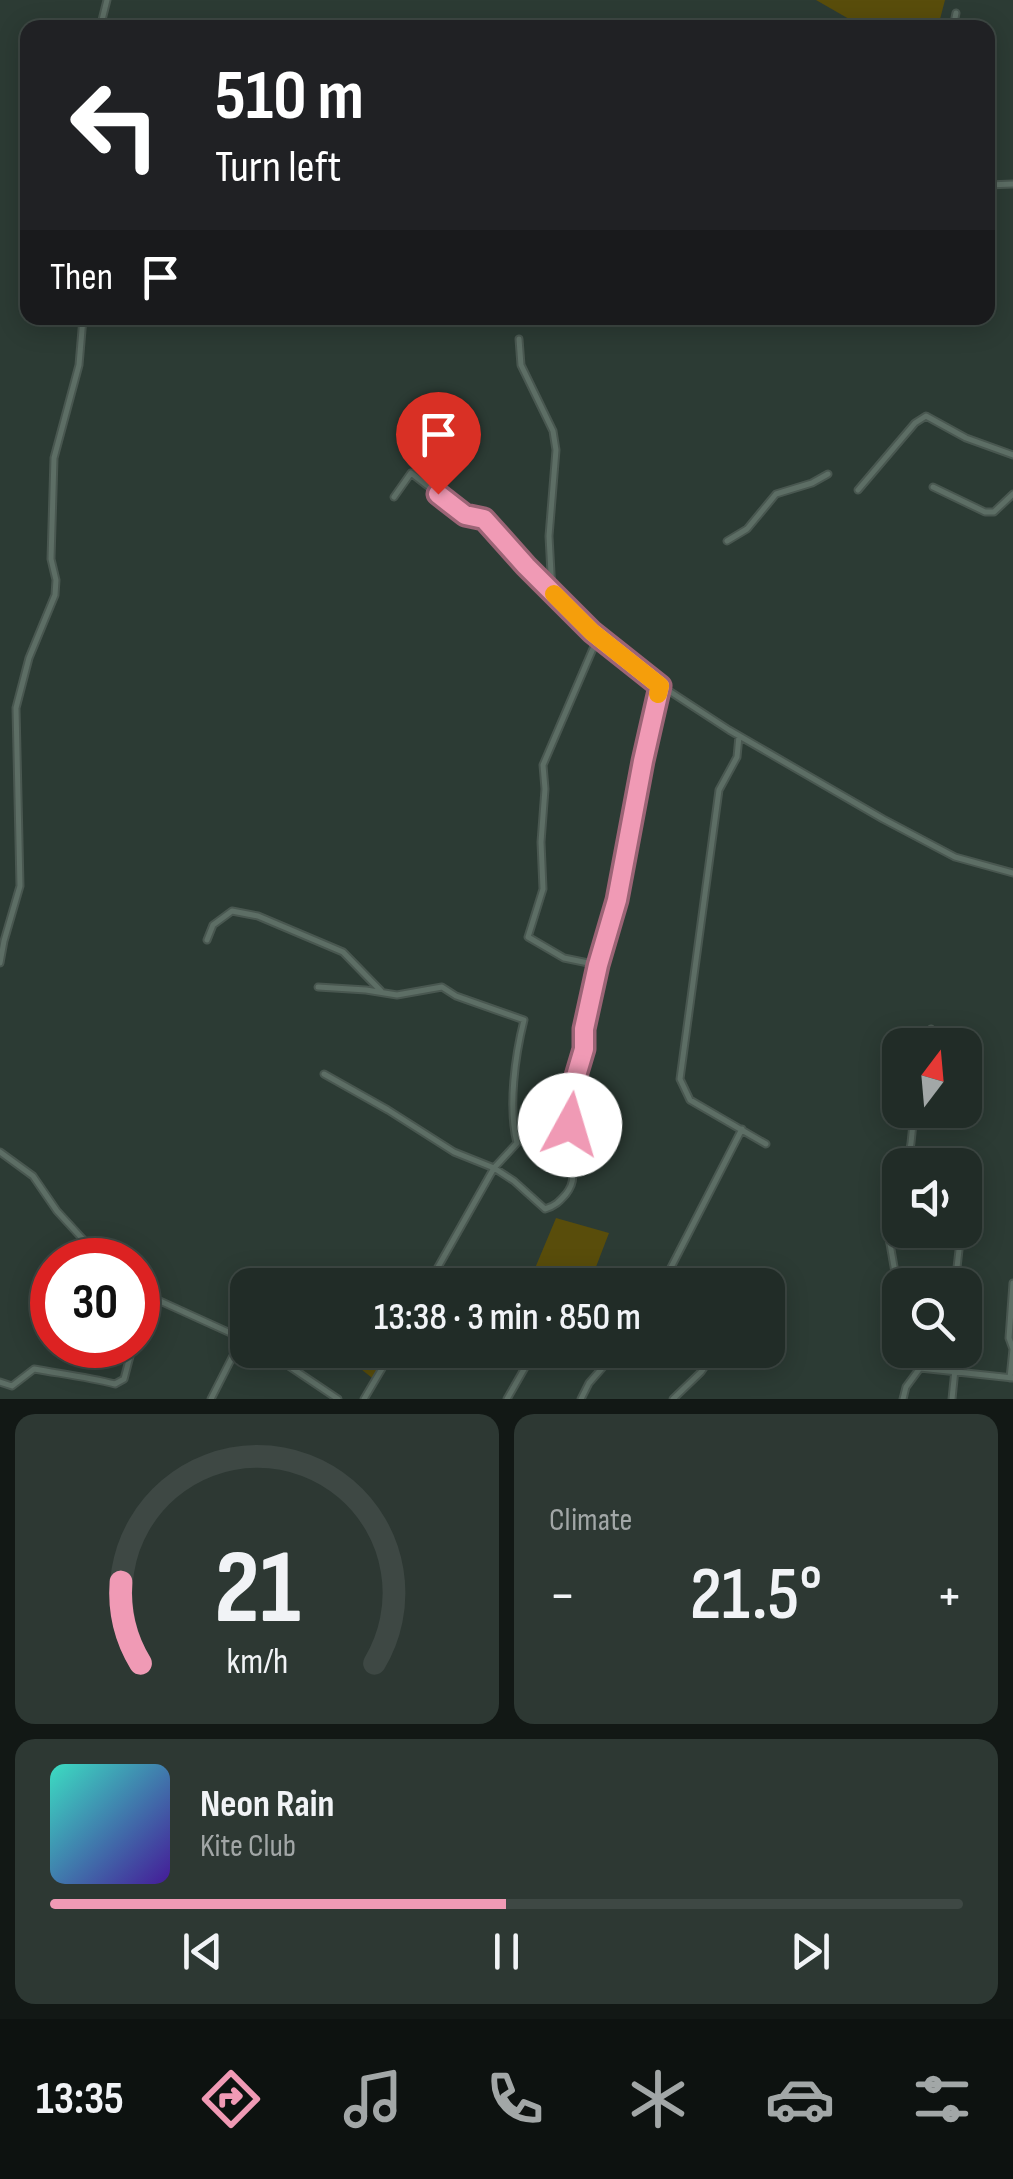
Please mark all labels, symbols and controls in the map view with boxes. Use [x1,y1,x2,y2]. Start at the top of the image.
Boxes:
text: 510 m [215,55,364,139]
icon: left [50,60,180,190]
text: Turn left [215,140,341,195]
icon: arrive [133,250,188,305]
text: Then [50,255,113,300]
pin [396,392,481,495]
icon: arrive [411,407,466,462]
north arrow [882,1028,982,1128]
map controls [882,1028,982,1368]
position arrow [518,1073,622,1177]
button: sound [882,1148,982,1248]
speed limit sign: 30 [30,1238,160,1368]
button: search [882,1268,982,1368]
text: 13:38 · 3 min · 850 m [374,1295,641,1340]
text: Climate [549,1501,632,1540]
text: 21 [214,1527,300,1652]
text: 21.5° [690,1550,822,1641]
text: − [549,1563,576,1630]
text: + [936,1563,963,1630]
text: km/h [226,1641,288,1684]
text: Neon Rain [200,1782,334,1827]
text: Kite Club [200,1827,296,1866]
icon: previous [175,1924,230,1979]
icon: pause [479,1924,534,1979]
icon: next [783,1924,838,1979]
icon: directions [196,2064,266,2134]
icon: music [338,2064,408,2134]
icon: phone [480,2064,550,2134]
icon: climate [623,2064,693,2134]
icon: car [765,2064,835,2134]
icon: filters [907,2064,977,2134]
text: 13:35 [36,2072,124,2127]

